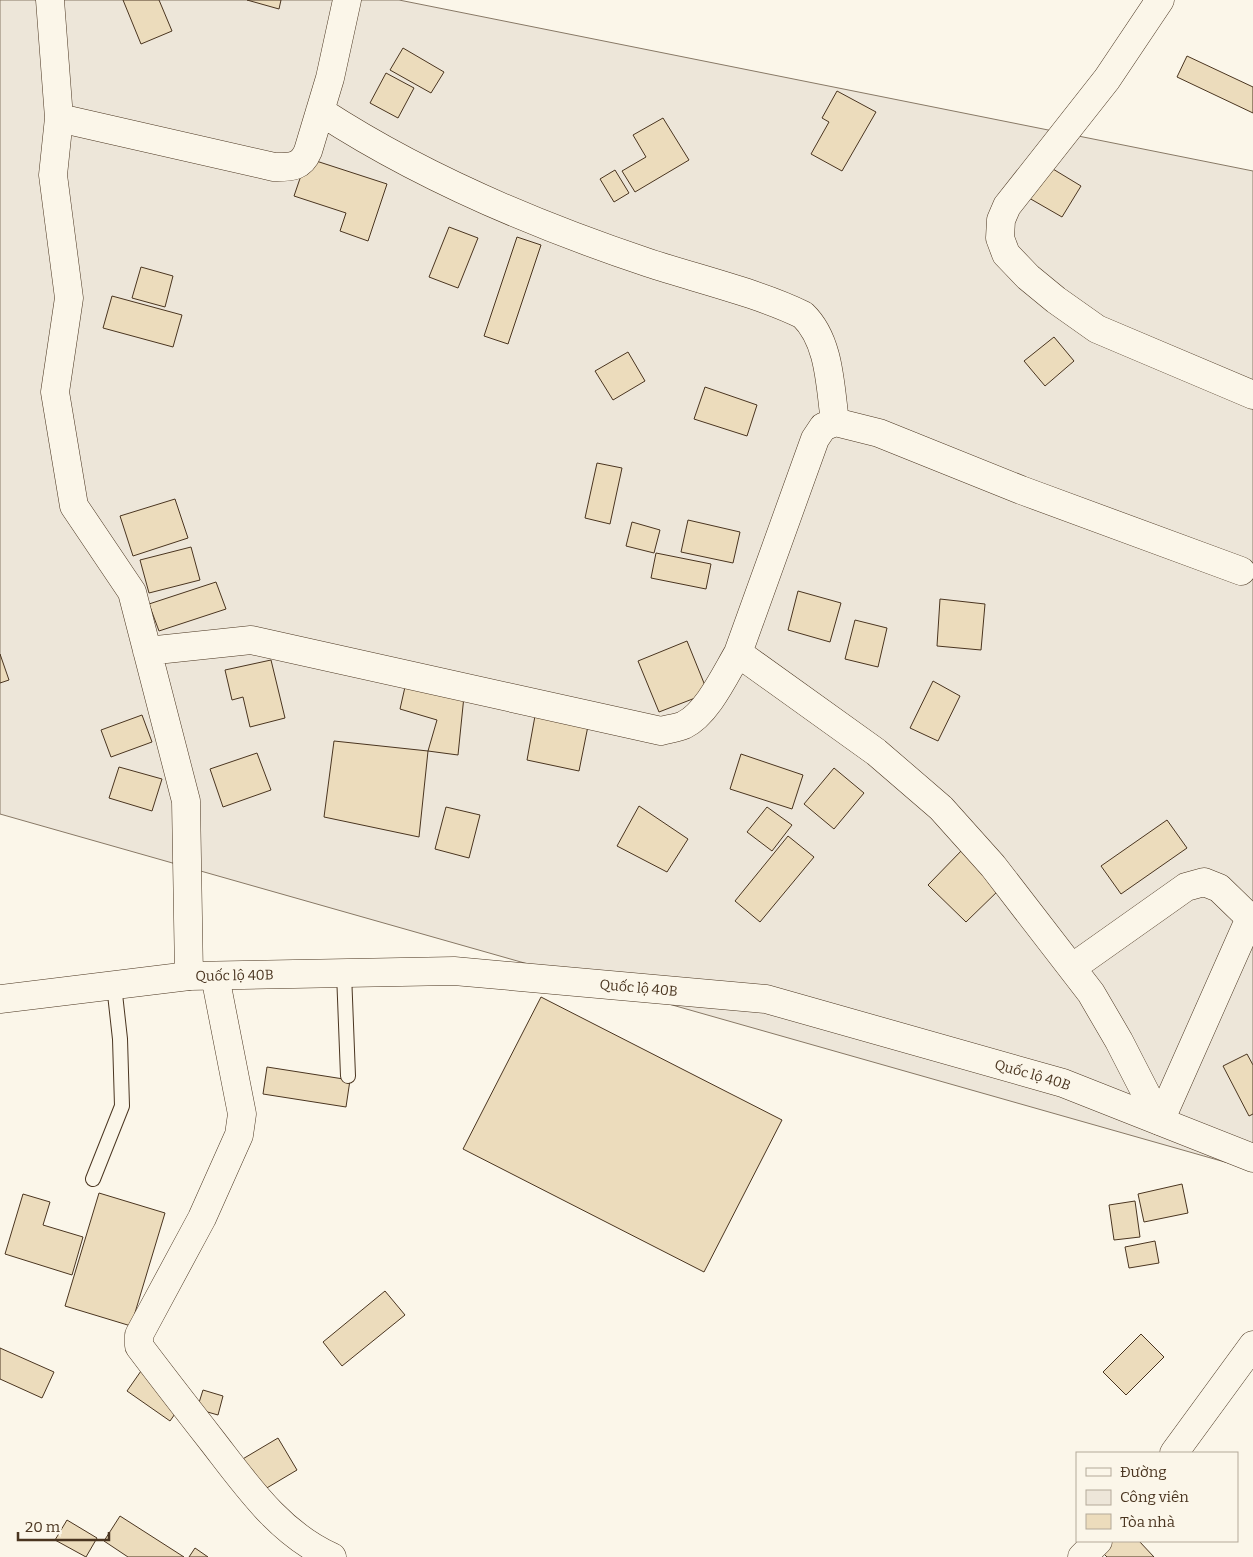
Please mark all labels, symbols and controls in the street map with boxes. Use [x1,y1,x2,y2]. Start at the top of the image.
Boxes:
street label: Quốc lộ 40B [195,966,274,984]
street label: Quốc lộ 40B [599,976,679,1000]
street label: Quốc lộ 40B [993,1056,1073,1094]
legend [1076,1452,1238,1542]
text: Đường [1120,1463,1167,1481]
text: Công viên [1120,1488,1189,1506]
scale bar [18,1510,109,1542]
text: Tòa nhà [1120,1513,1175,1531]
text: 20 m [25,1518,61,1536]

